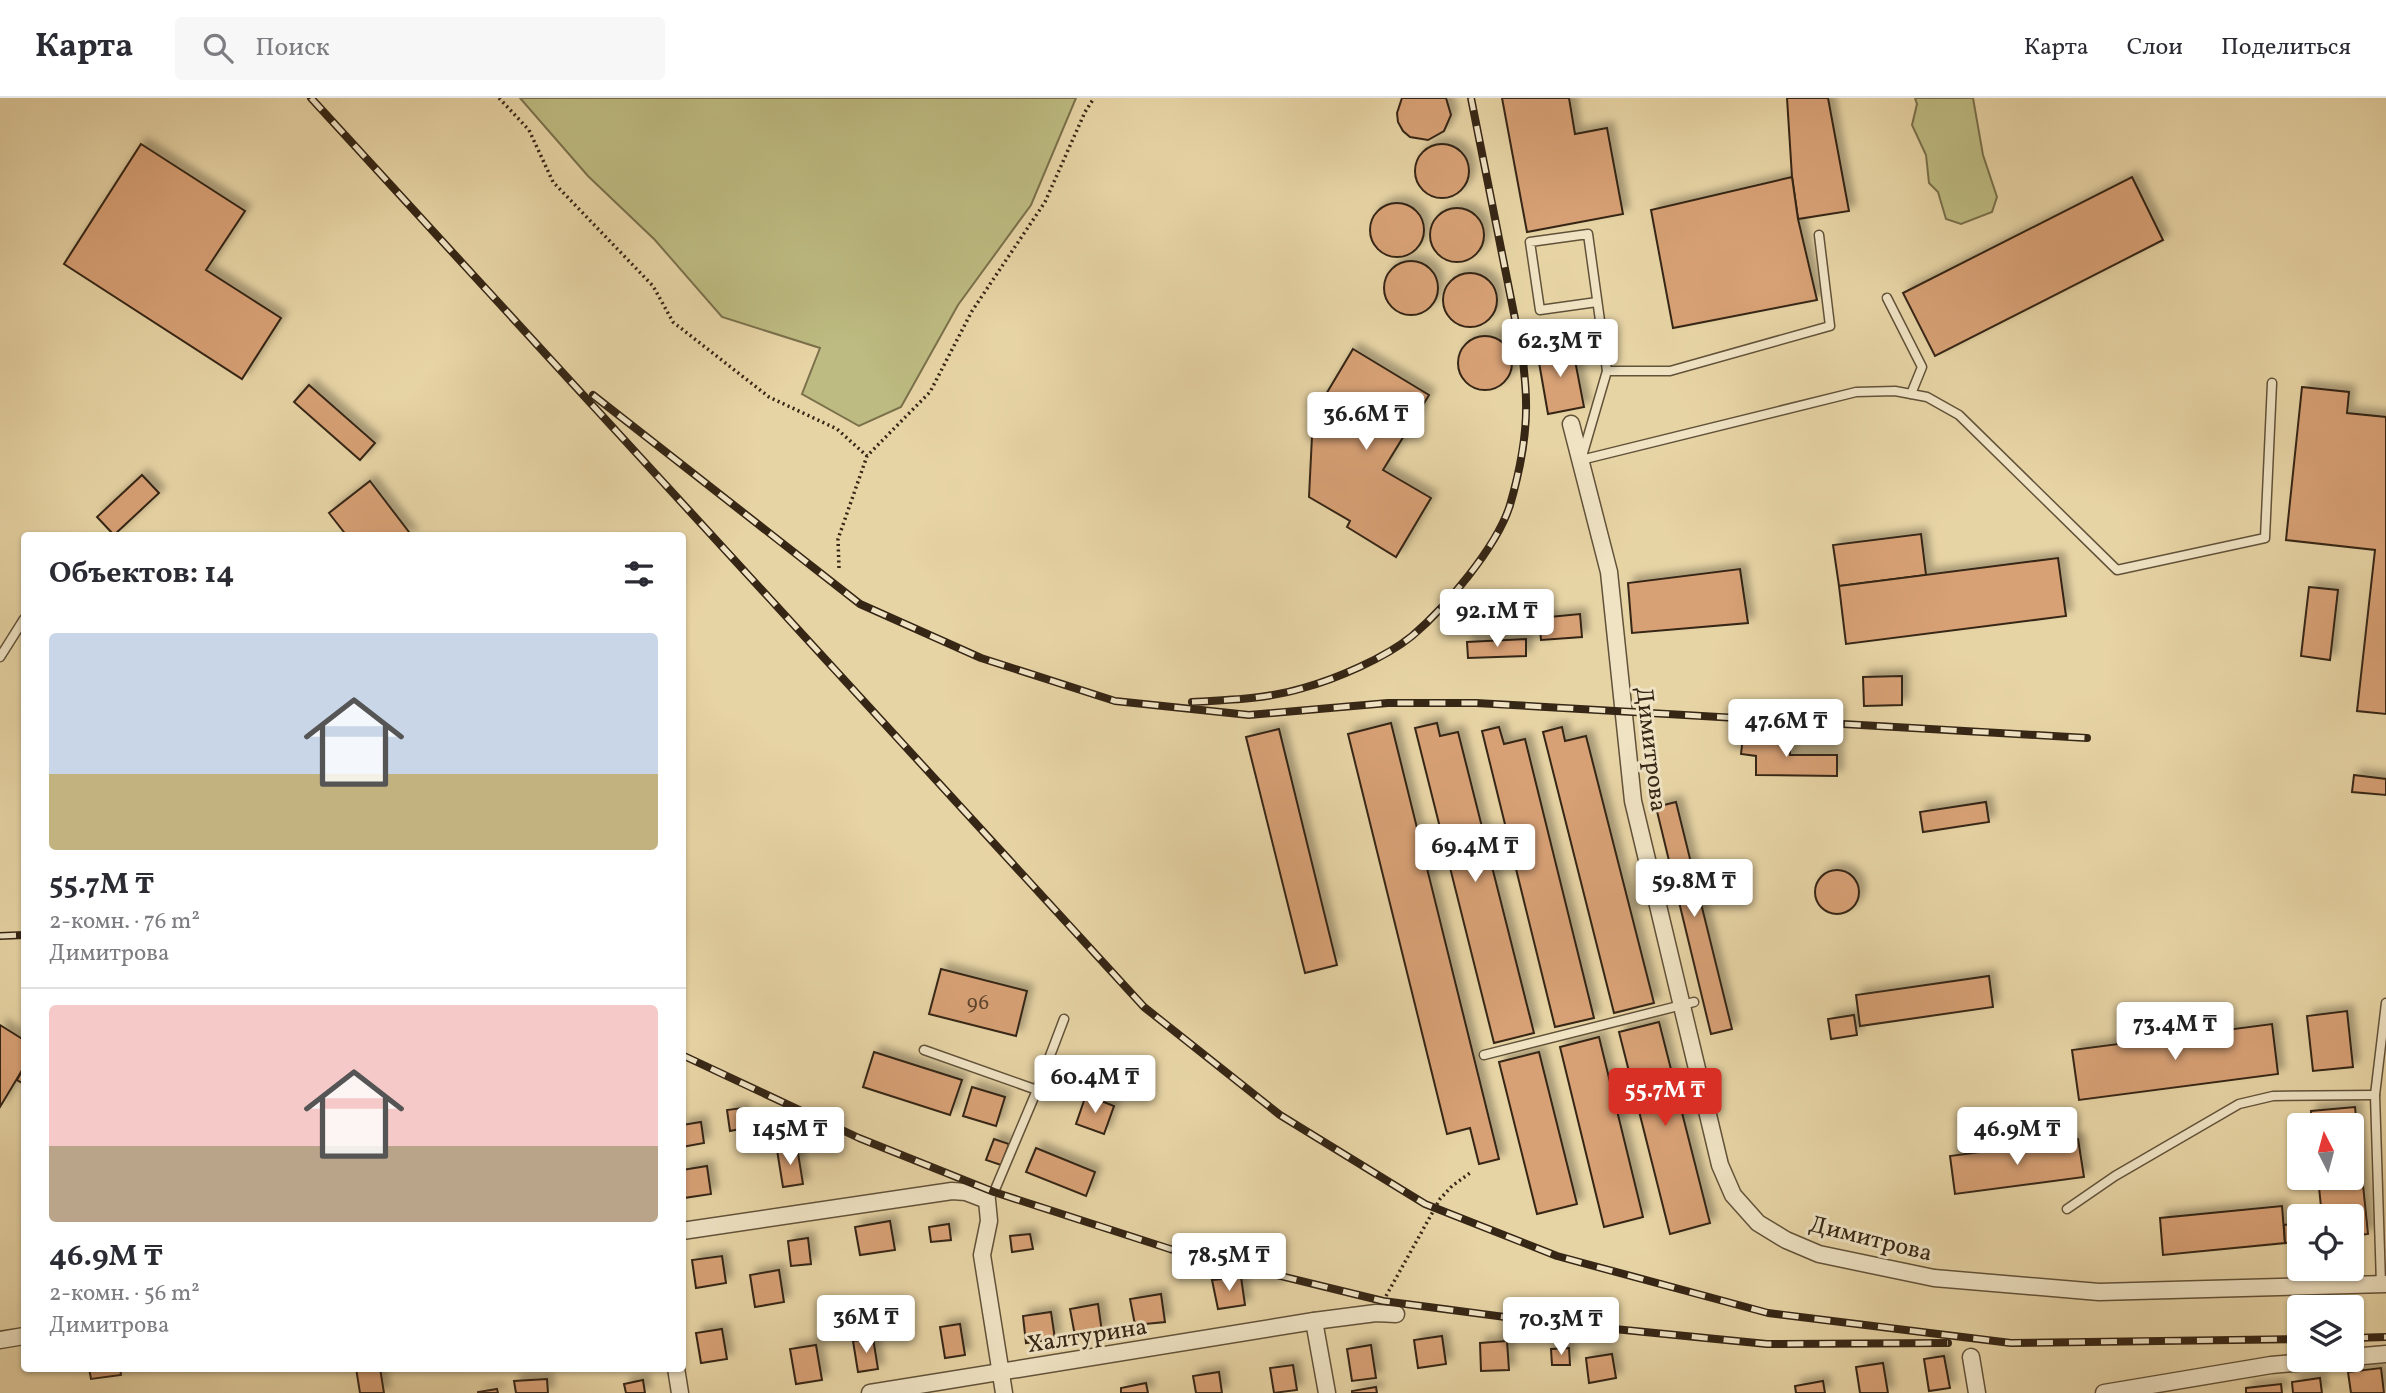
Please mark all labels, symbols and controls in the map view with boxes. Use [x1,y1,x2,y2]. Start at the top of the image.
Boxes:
search box [175,17,665,80]
text: Карта [35,25,133,71]
icon: search [199,29,237,67]
text: Поиск [255,30,330,66]
text: Карта [2024,31,2089,65]
text: Слои [2127,31,2183,65]
text: Поделиться [2221,31,2351,65]
pin: 62.3M ₸ [1495,320,1625,379]
text: 62.3M ₸ [1518,326,1602,358]
pin: 36.6M ₸ [1301,392,1431,452]
text: 36.6M ₸ [1323,399,1409,431]
text: Объектов: 14 [49,553,234,595]
icon: filters [620,555,658,593]
pin: 92.1M ₸ [1432,589,1562,649]
text: 92.1M ₸ [1456,596,1538,628]
icon: home [291,679,417,805]
street label: Димитрова [1625,685,1675,814]
pin: 47.6M ₸ [1721,700,1851,759]
text: 47.6M ₸ [1744,706,1828,738]
pin: 69.4M ₸ [1410,824,1540,884]
text: 69.4M ₸ [1431,831,1519,863]
pin: 59.8M ₸ [1629,860,1759,919]
text: 55.7M ₸ [49,864,154,906]
text: 59.8M ₸ [1652,866,1736,898]
text: 2-комн. · 76 m² [49,906,200,938]
text: Димитрова [49,938,169,970]
house number: 96 [967,989,989,1018]
pin: 73.4M ₸ [2110,1002,2240,1062]
text: 73.4M ₸ [2133,1009,2217,1041]
icon: home [291,1051,417,1177]
pin: 60.4M ₸ [1030,1056,1160,1115]
text: 60.4M ₸ [1050,1062,1140,1094]
pin: 55.7M ₸ [1600,1068,1730,1128]
text: 55.7M ₸ [1625,1075,1705,1107]
pin: 145M ₸ [733,1108,847,1167]
pin: 46.9M ₸ [1952,1108,2082,1167]
north arrow [2287,1113,2364,1190]
map controls [2287,1113,2364,1372]
text: 145M ₸ [752,1114,828,1146]
text: 46.9M ₸ [1973,1114,2061,1146]
button: locate [2287,1204,2364,1281]
street label: Димитрова [1805,1208,1936,1272]
pin: 78.5M ₸ [1164,1234,1294,1293]
text: 46.9M ₸ [49,1236,163,1278]
text: 78.5M ₸ [1188,1240,1270,1272]
text: 2-комн. · 56 m² [49,1278,200,1310]
button: layers [2287,1295,2364,1372]
pin: 36M ₸ [817,1296,915,1355]
pin: 70.3M ₸ [1496,1298,1626,1357]
text: 36M ₸ [833,1302,899,1334]
text: 70.3M ₸ [1519,1304,1603,1336]
text: Димитрова [49,1310,169,1342]
street label: Халтурина [1025,1311,1150,1363]

